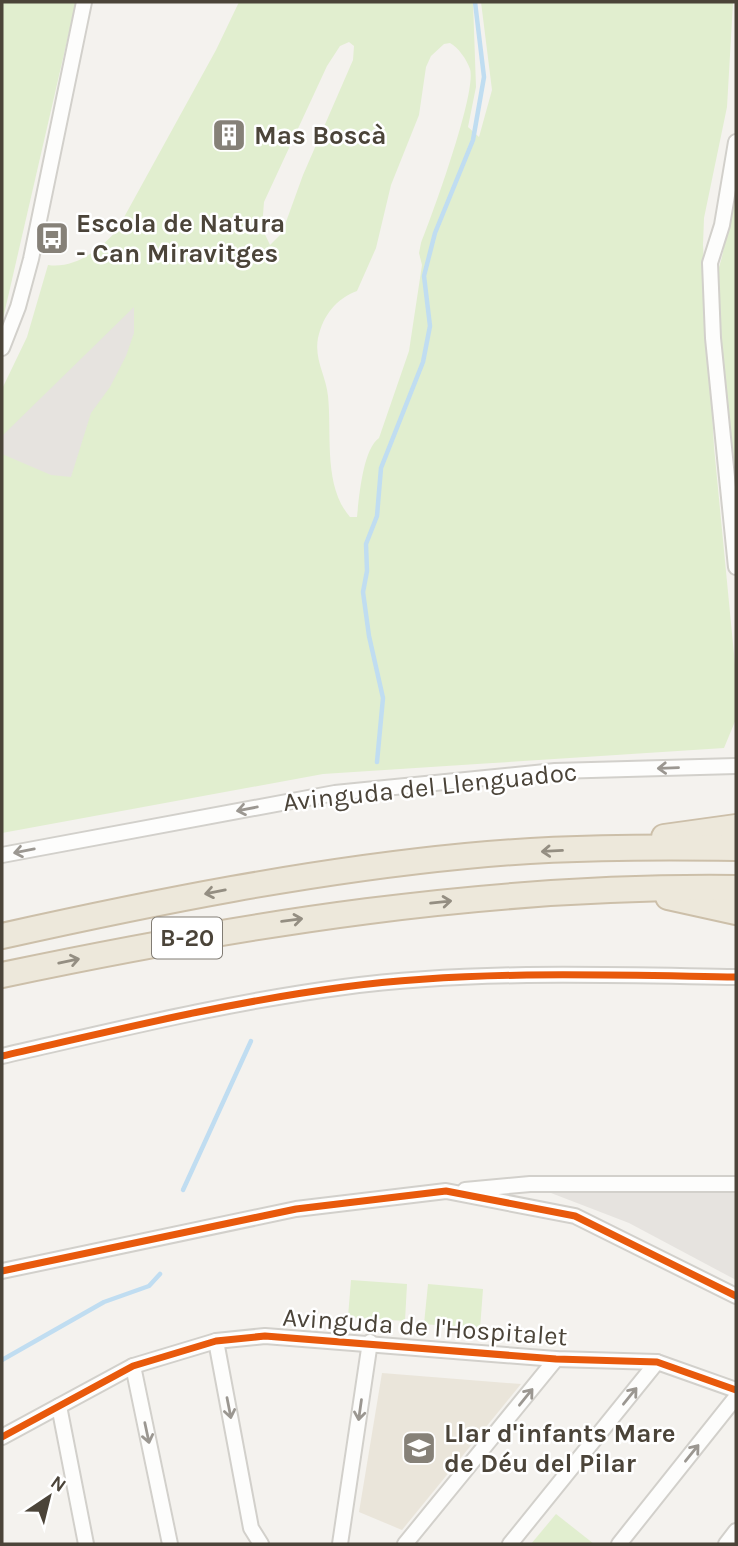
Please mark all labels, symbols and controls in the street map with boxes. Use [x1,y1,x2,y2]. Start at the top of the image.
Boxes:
building icon: Mas Boscà [210,116,248,154]
place label: Mas Boscà [254,120,387,151]
place label: Escola de Natura - Can Miravitges [76,208,285,269]
bus stop icon: Escola de Natura - Can Miravitges [33,219,71,257]
street label: Avinguda del Llenguadoc [281,756,579,818]
one-way arrow [657,761,680,775]
one-way arrow [236,803,259,817]
one-way arrow [13,845,36,858]
one-way arrow [541,845,564,858]
one-way arrow [204,885,227,899]
one-way arrow [429,895,452,908]
one-way arrow [281,914,303,927]
road number: B-20 [152,918,222,958]
one-way arrow [57,953,80,967]
street label: Avinguda de l'Hospitalet [281,1302,569,1352]
one-way arrow [518,1388,534,1406]
one-way arrow [622,1388,638,1406]
one-way arrow [222,1396,236,1419]
one-way arrow [353,1398,366,1421]
place label: Llar d'infants Mare de Déu del Pilar [444,1418,676,1479]
one-way arrow [141,1421,155,1444]
school or university icon: Llar d'infants Mare de Déu del Pilar [400,1429,438,1467]
one-way arrow [685,1444,700,1462]
north arrow [14,1462,84,1532]
text: N [46,1471,70,1497]

